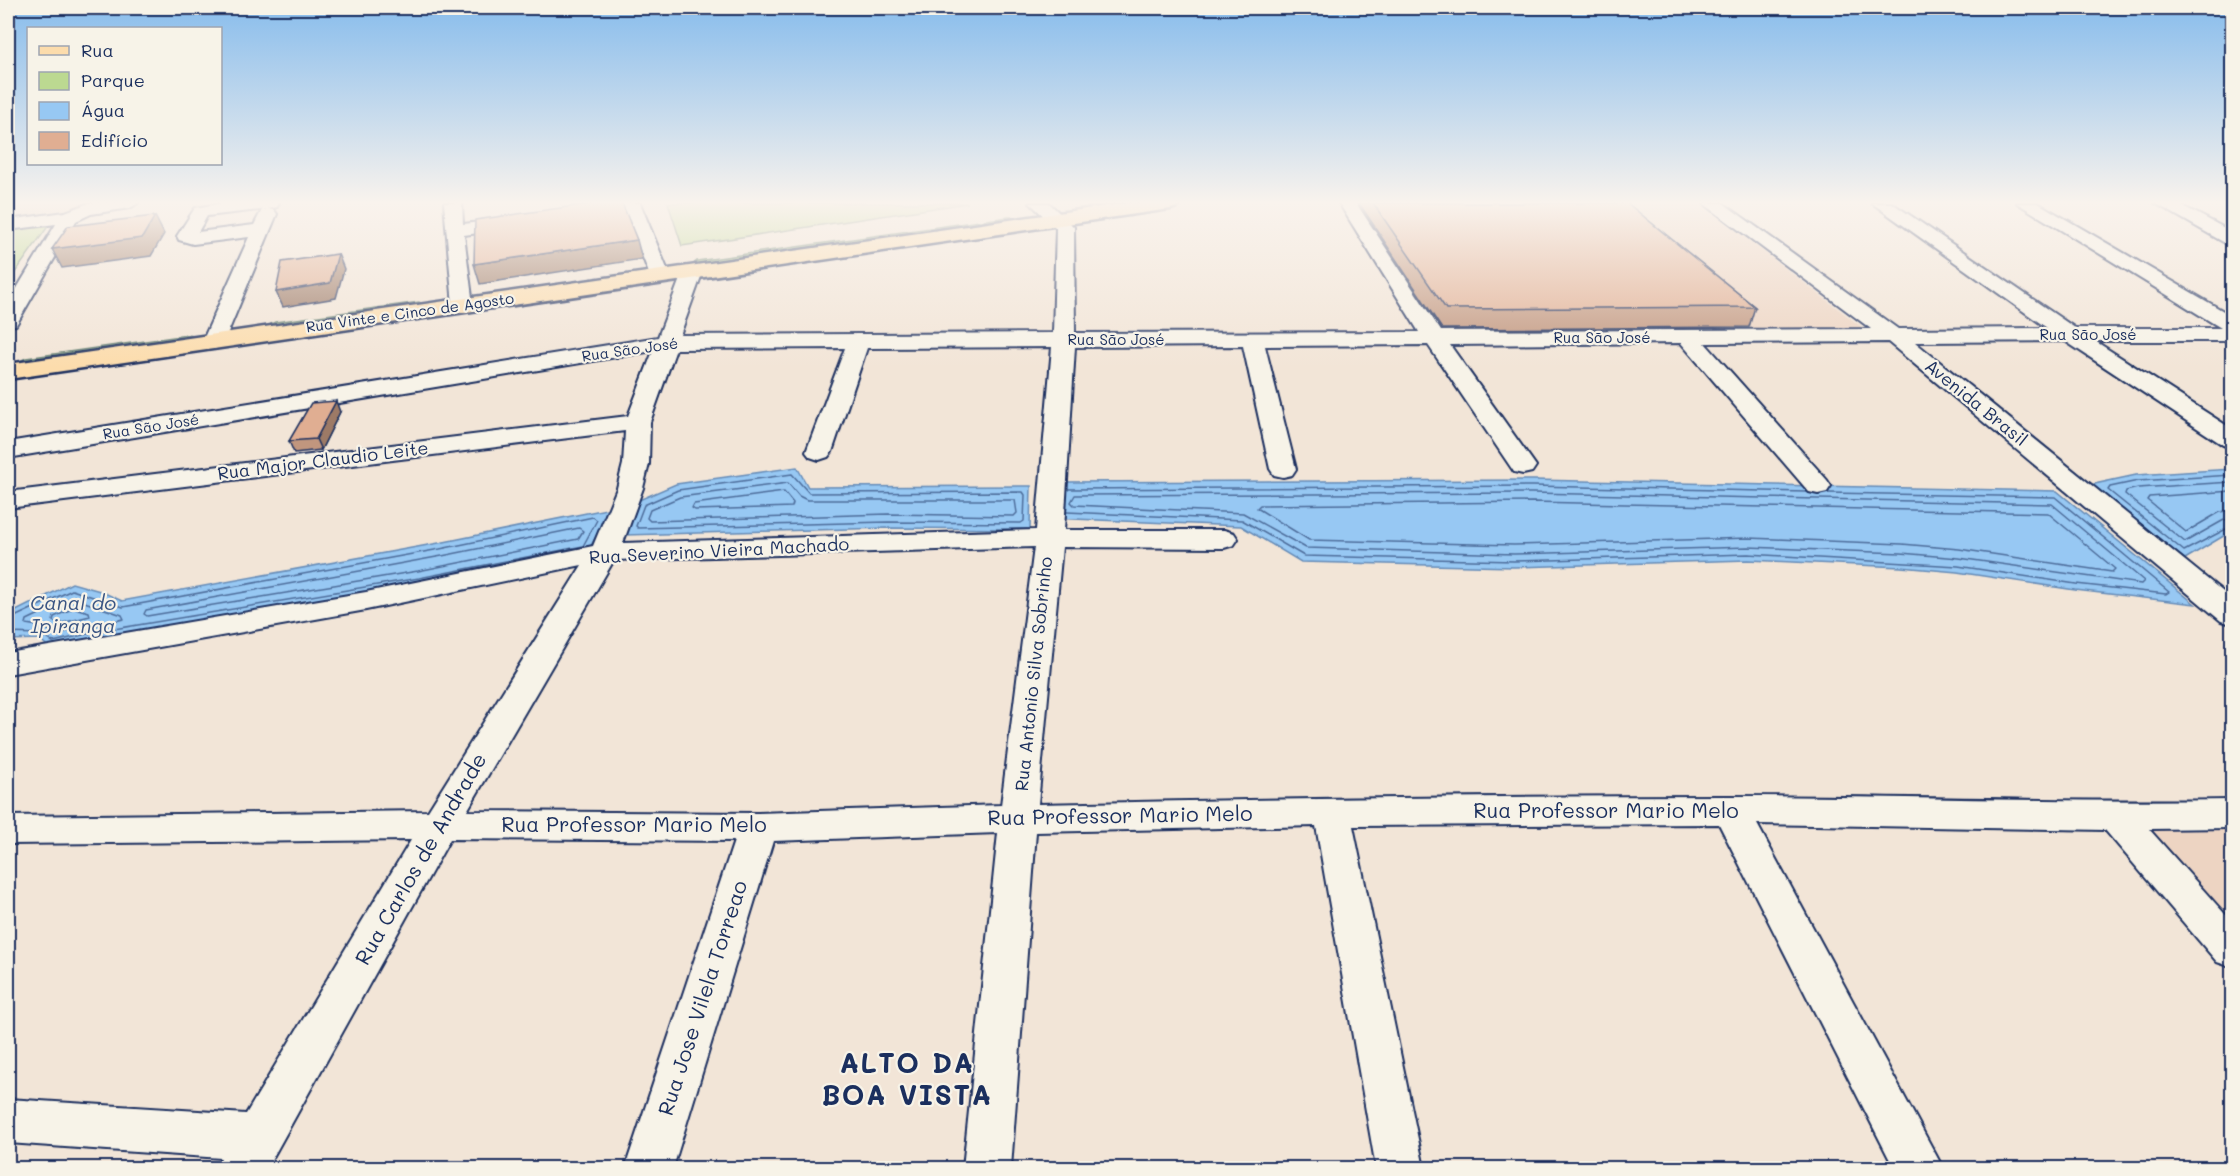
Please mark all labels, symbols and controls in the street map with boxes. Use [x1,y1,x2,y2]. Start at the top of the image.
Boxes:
legend [27,27,222,165]
text: Rua [81,38,114,62]
text: Parque [81,68,145,92]
text: Água [81,98,125,122]
text: Edifício [81,128,148,152]
street label: Rua Vinte e Cinco de Agosto [305,287,515,337]
street label: Rua São José [2039,324,2137,344]
street label: Rua São José [1553,327,1651,347]
street label: Rua São José [1067,329,1165,349]
street label: Rua São José [580,332,679,366]
street label: Avenida Brasil [1920,353,2033,451]
street label: Rua São José [101,409,200,443]
street label: Rua Major Claudio Leite [216,435,430,485]
street label: Rua Severino Vieira Machado [588,531,850,569]
street label: Rua Antonio Silva Sobrinho [1009,555,1057,792]
water label: Canal do Ipiranga [30,589,116,638]
street label: Rua Carlos de Andrade [348,747,492,969]
street label: Rua Professor Mario Melo [1473,796,1739,823]
street label: Rua Professor Mario Melo [987,799,1253,830]
street label: Rua Professor Mario Melo [501,810,767,837]
street label: Rua Jose Vilela Torreao [651,877,752,1119]
district label: ALTO DA BOA VISTA [821,1044,993,1112]

